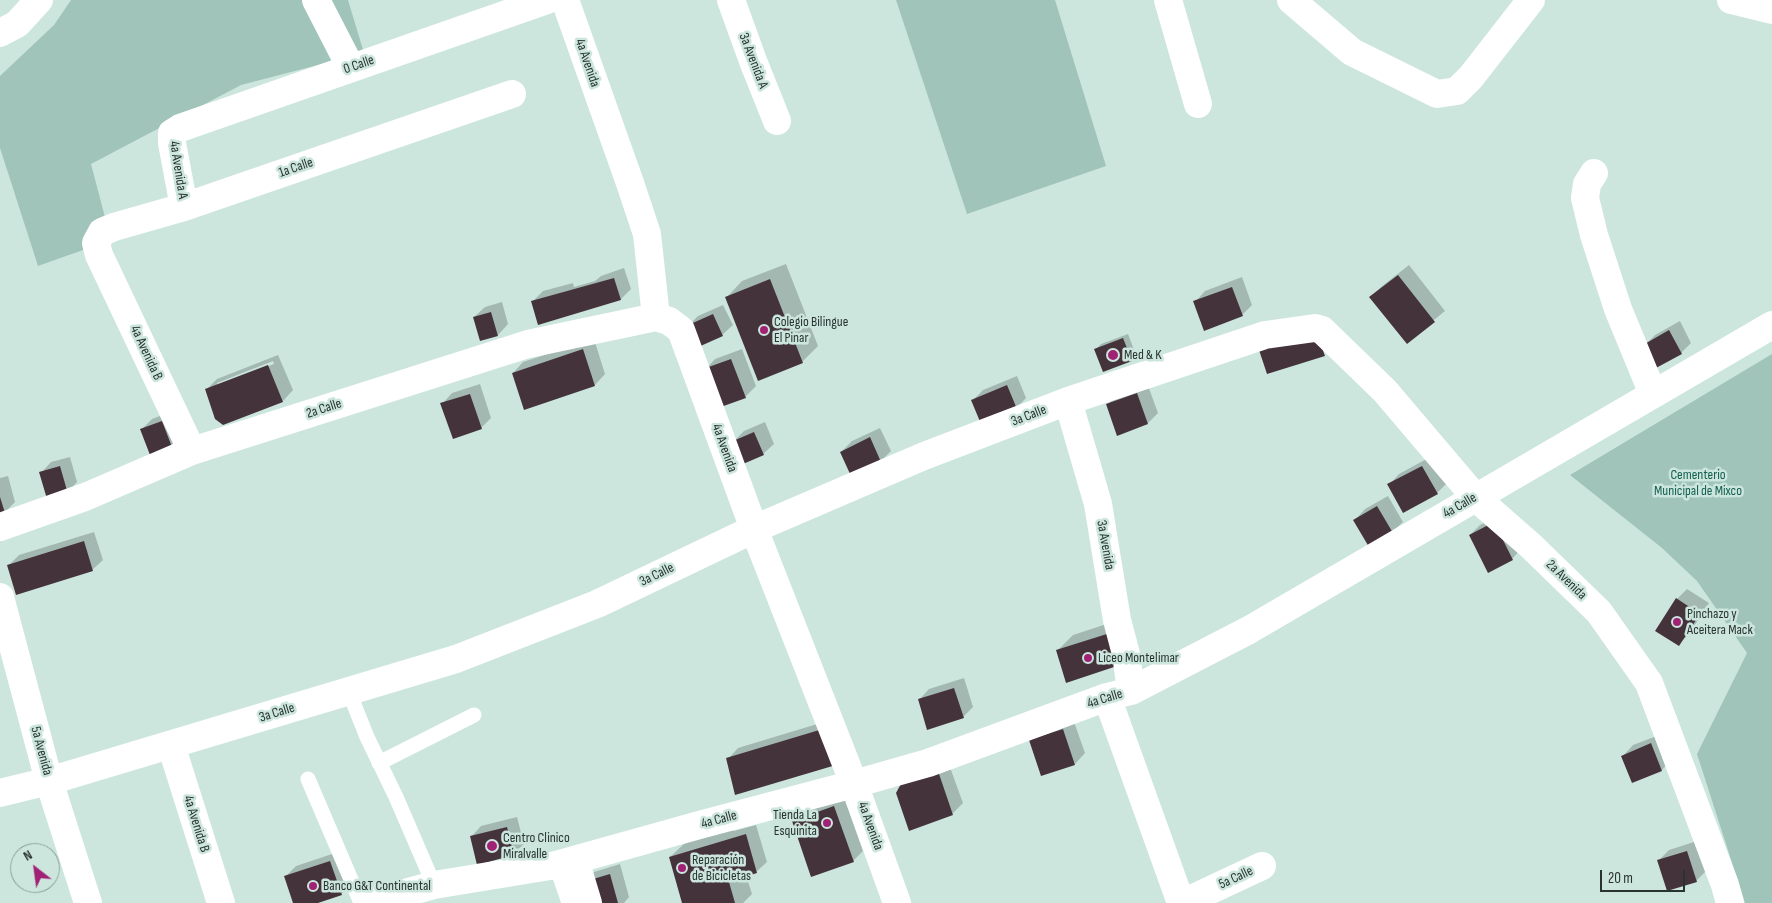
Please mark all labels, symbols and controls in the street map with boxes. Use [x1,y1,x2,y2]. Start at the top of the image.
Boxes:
street label: 3a Avenida A [735,31,771,91]
street label: 4a Avenida [571,37,603,89]
street label: 0 Calle [341,52,377,78]
street label: 4a Avenida A [165,140,191,200]
street label: 1a Calle [277,154,315,182]
place label: Colegio Bilingue El Pinar [774,314,848,347]
street label: 4a Avenida B [126,323,166,383]
marker: Colegio Bilingue El Pinar [758,324,770,336]
place label: Med & K [1124,347,1162,363]
marker: Med & K [1106,348,1120,362]
street label: 2a Calle [304,395,344,423]
street label: 3a Calle [1009,402,1049,430]
street label: 4a Avenida [708,422,740,474]
park label: Cementerio Municipal de Mixco [1654,467,1742,500]
street label: 4a Calle [1440,490,1480,522]
street label: 3a Avenida [1092,519,1118,571]
street label: 2a Avenida [1542,557,1590,603]
street label: 3a Calle [637,560,677,590]
place label: Pinchazo y Aceitera Mack [1687,606,1753,638]
marker: Pinchazo y Aceitera Mack [1671,616,1683,628]
place label: Liceo Montelimar [1098,650,1179,666]
marker: Liceo Montelimar [1082,652,1094,664]
street label: 4a Calle [1085,686,1125,712]
street label: 3a Calle [257,700,297,726]
street label: 5a Avenida [26,725,56,777]
street label: 4a Avenida B [179,794,213,854]
street label: 4a Avenida [854,800,886,852]
street label: 4a Calle [699,807,739,833]
place label: Tienda La Esquinita [773,807,817,840]
marker: Tienda La Esquinita [821,817,833,829]
place label: Centro Clinico Miralvalle [503,830,570,862]
marker: Centro Clinico Miralvalle [485,839,499,853]
north arrow [10,843,60,893]
text: N [20,846,35,865]
place label: Reparación de Bicicletas [692,852,751,884]
scale bar [1602,860,1687,892]
marker: Reparación de Bicicletas [676,862,688,874]
street label: 5a Calle [1216,863,1256,893]
text: 20 m [1608,869,1633,888]
place label: Banco G&T Continental [323,878,431,894]
marker: Banco G&T Continental [307,880,319,892]

